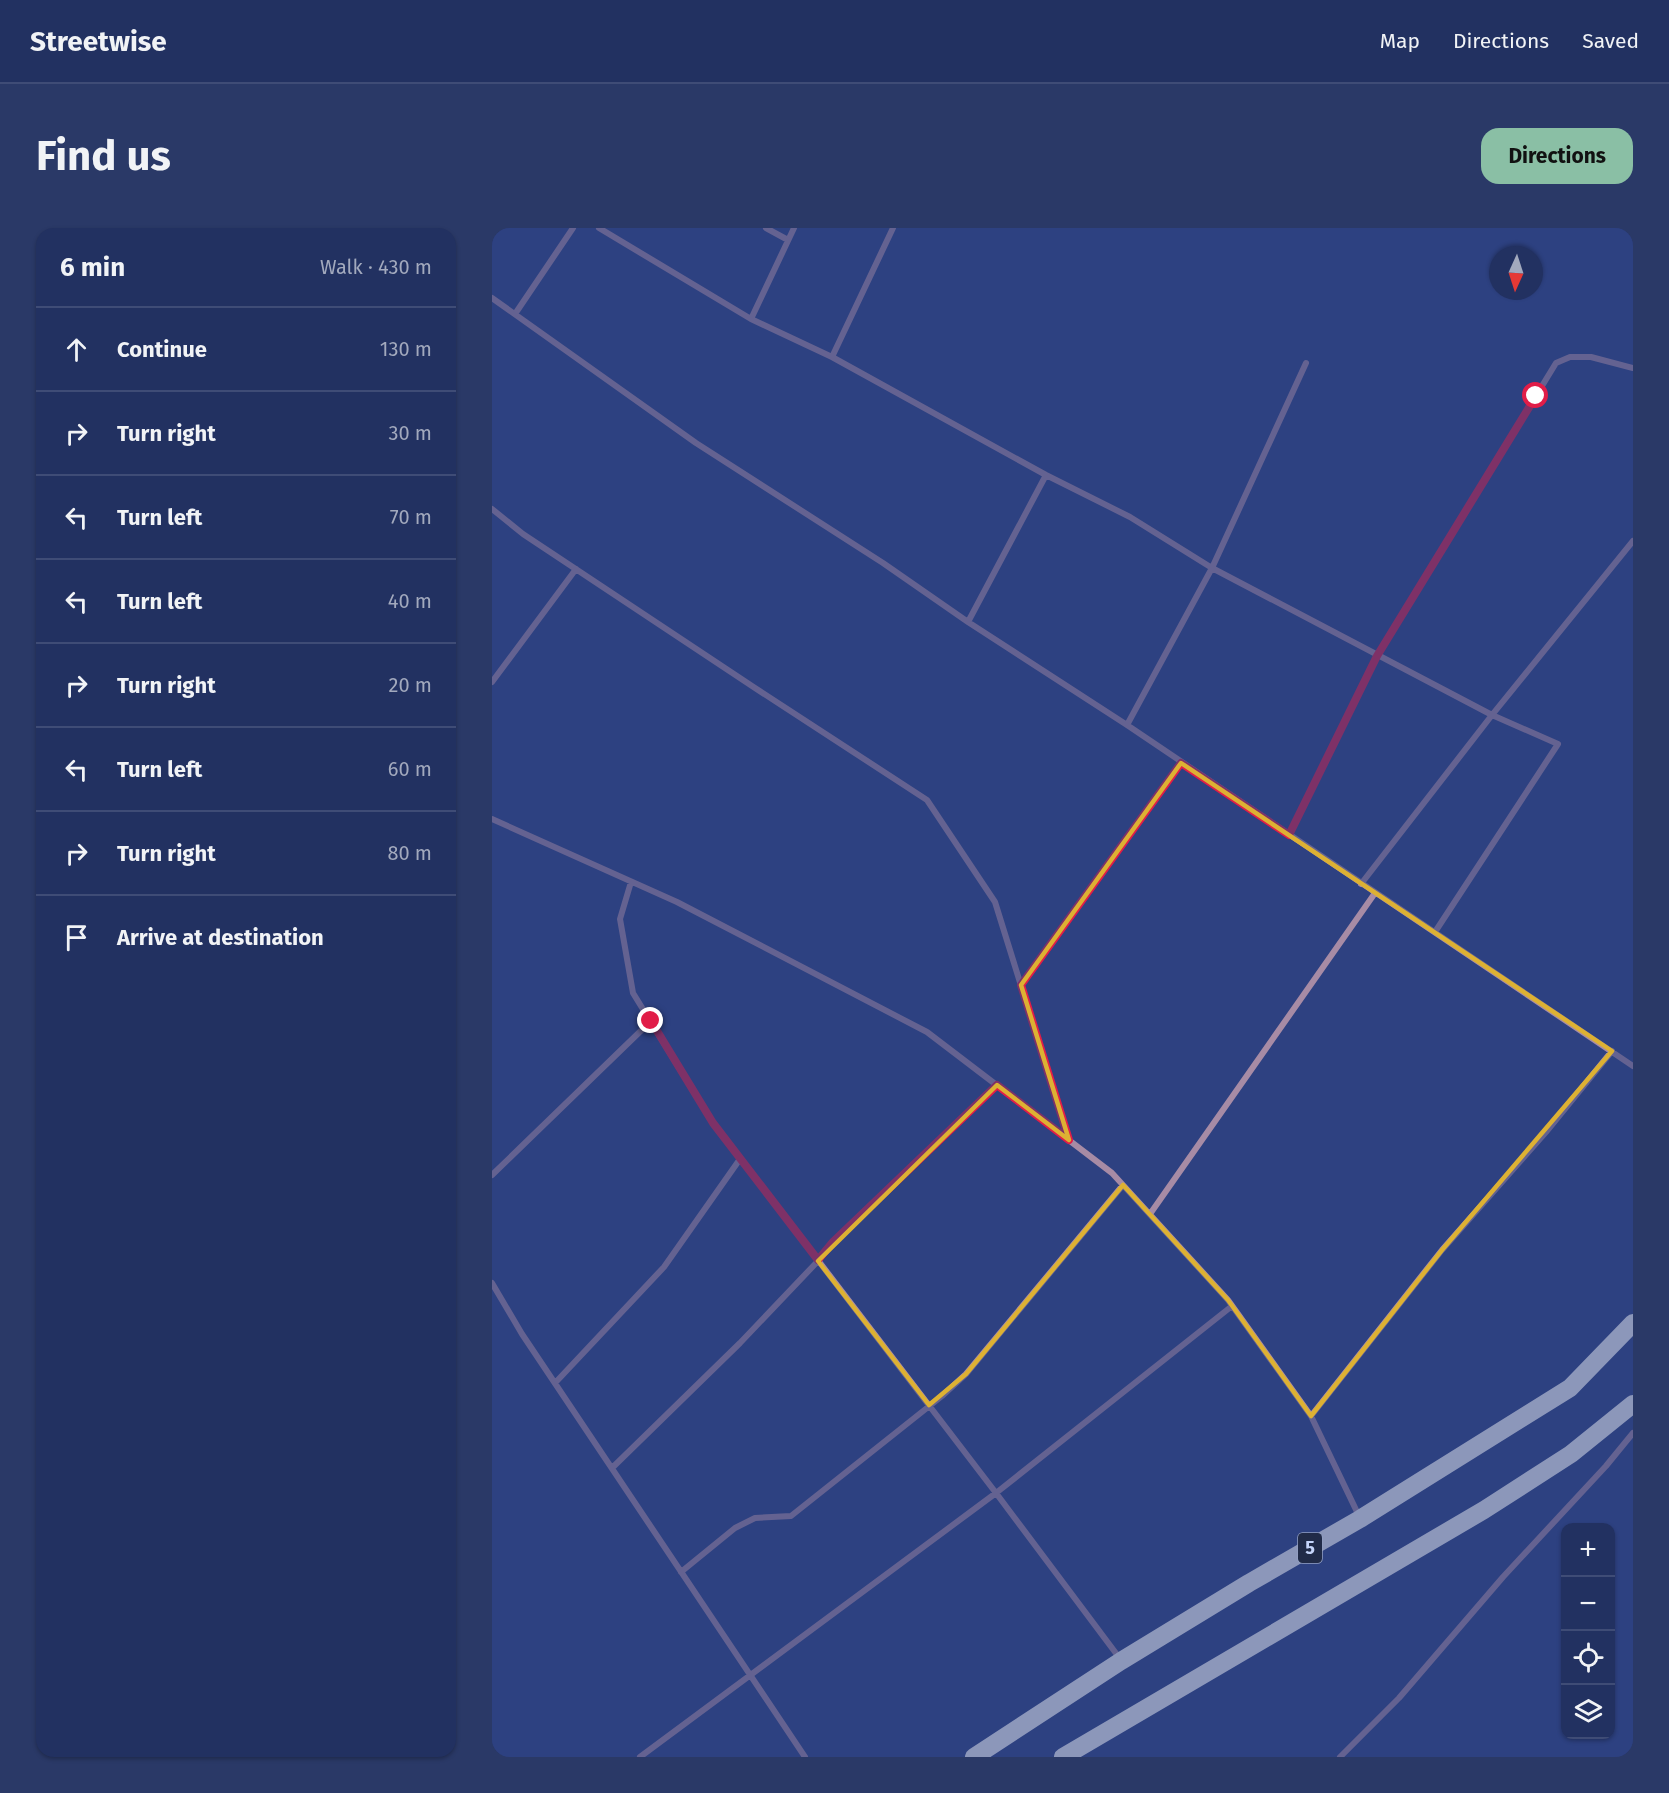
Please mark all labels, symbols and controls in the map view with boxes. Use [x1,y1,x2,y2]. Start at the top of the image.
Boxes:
text: Streetwise [30,25,167,58]
text: Map [1380,28,1420,54]
text: Directions [1453,28,1549,54]
text: Saved [1582,28,1639,54]
button: Directions [1481,128,1633,184]
text: Find us [36,131,171,181]
north arrow [1489,246,1543,300]
text: 6 min [60,252,125,283]
text: Walk · 430 m [320,255,432,279]
icon: ahead [60,333,93,366]
text: Continue [117,336,207,363]
text: 130 m [380,337,432,361]
route start [1522,382,1548,408]
icon: right [60,417,93,450]
text: Turn right [117,420,216,447]
text: 30 m [388,421,432,445]
icon: left [60,501,93,534]
text: Turn left [117,504,202,531]
text: 70 m [390,505,432,529]
icon: left [60,585,93,618]
text: Turn left [117,588,202,615]
text: 40 m [388,589,432,613]
icon: right [60,669,93,702]
text: Turn right [117,672,216,699]
text: 20 m [389,673,432,697]
icon: left [60,753,93,786]
text: Turn left [117,756,202,783]
text: 60 m [388,757,432,781]
icon: right [60,837,93,870]
text: Turn right [117,840,216,867]
text: 80 m [387,841,432,865]
icon: arrive [60,921,93,954]
text: Arrive at destination [117,924,324,951]
route end [637,1007,663,1033]
map controls [1561,1523,1615,1739]
button: + [1561,1523,1615,1577]
road number: 5 [1298,1533,1322,1563]
button: − [1561,1577,1615,1631]
button: locate [1561,1631,1615,1685]
button: layers [1561,1685,1615,1739]

